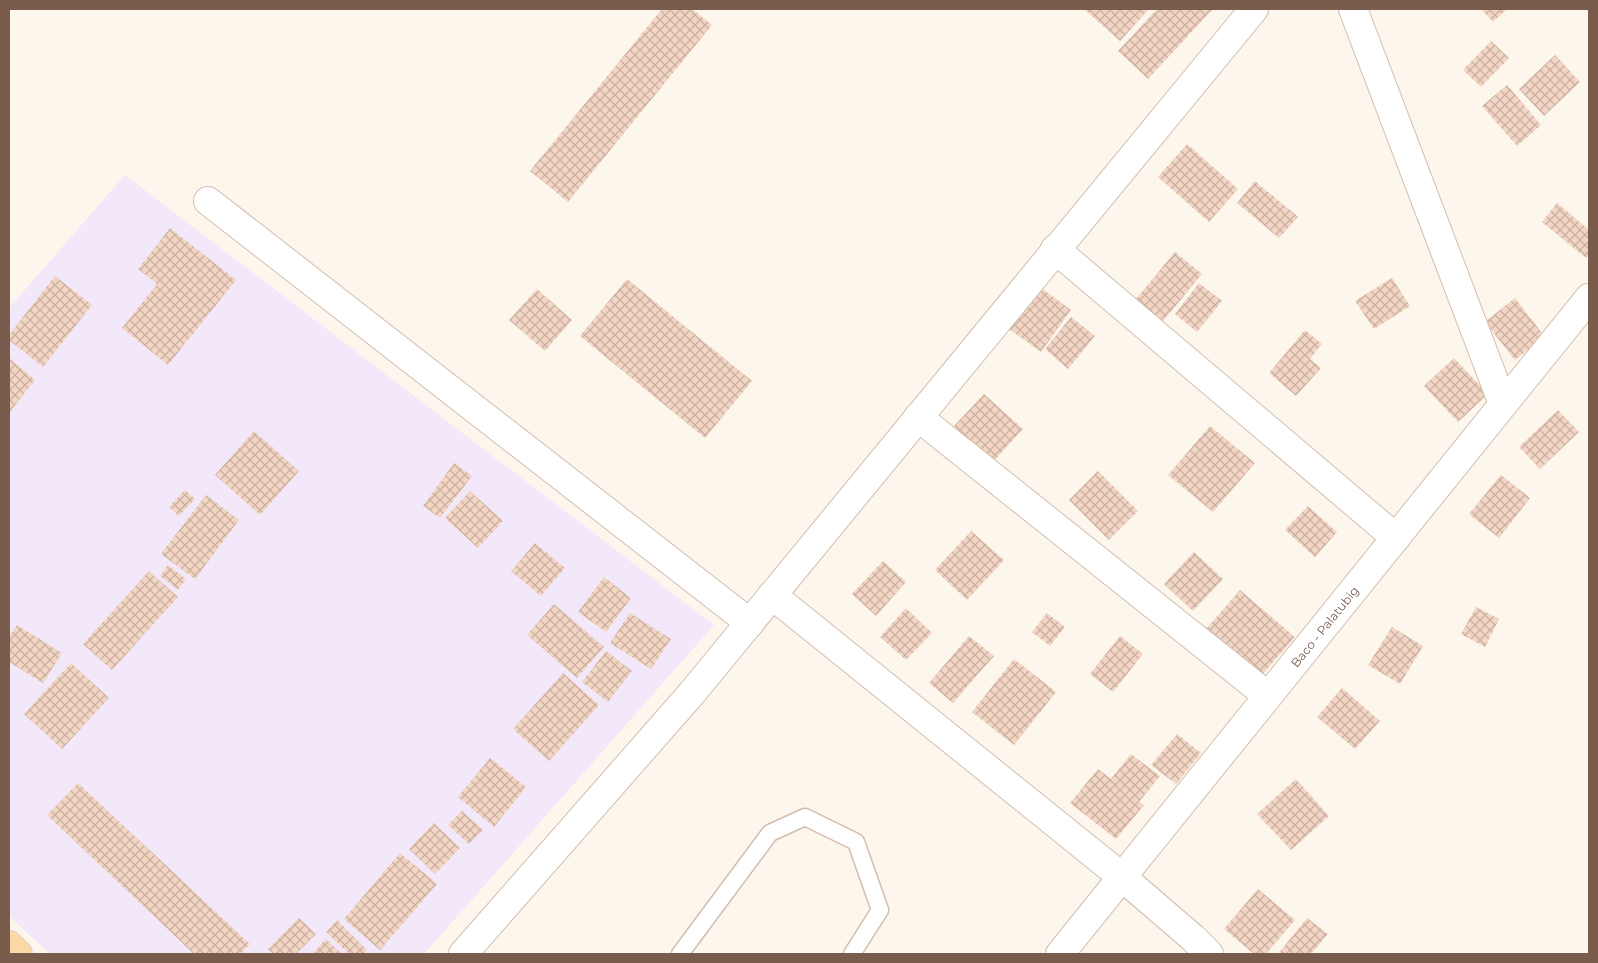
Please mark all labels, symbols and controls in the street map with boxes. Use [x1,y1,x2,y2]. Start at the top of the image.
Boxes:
street label: Baco - Palatubig [1287,583,1361,670]

